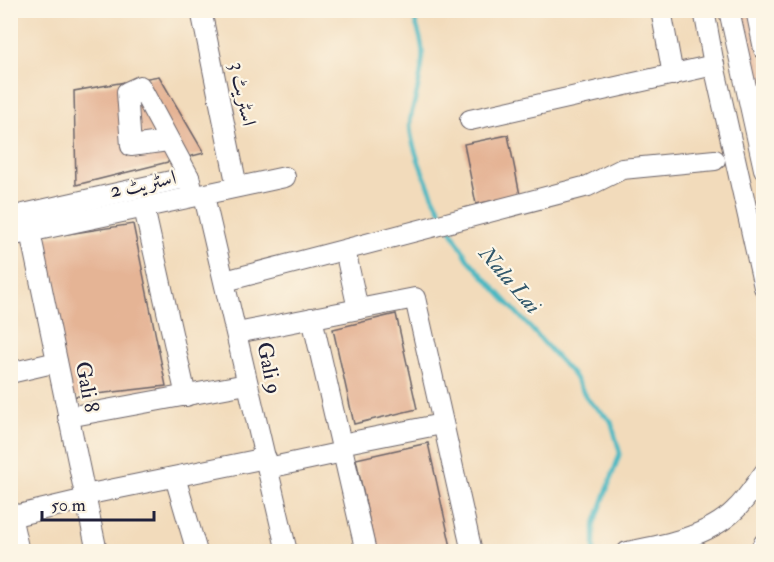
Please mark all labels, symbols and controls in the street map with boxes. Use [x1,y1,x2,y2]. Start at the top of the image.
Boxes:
street label: اسٹریٹ 3 [224,60,262,128]
street label: اسٹریٹ 2 [107,164,179,204]
water label: Nala Lai [472,240,547,320]
street label: Gali 9 [250,340,288,396]
street label: Gali 8 [69,359,105,415]
scale bar [42,484,154,522]
text: 50 m [51,494,86,517]

